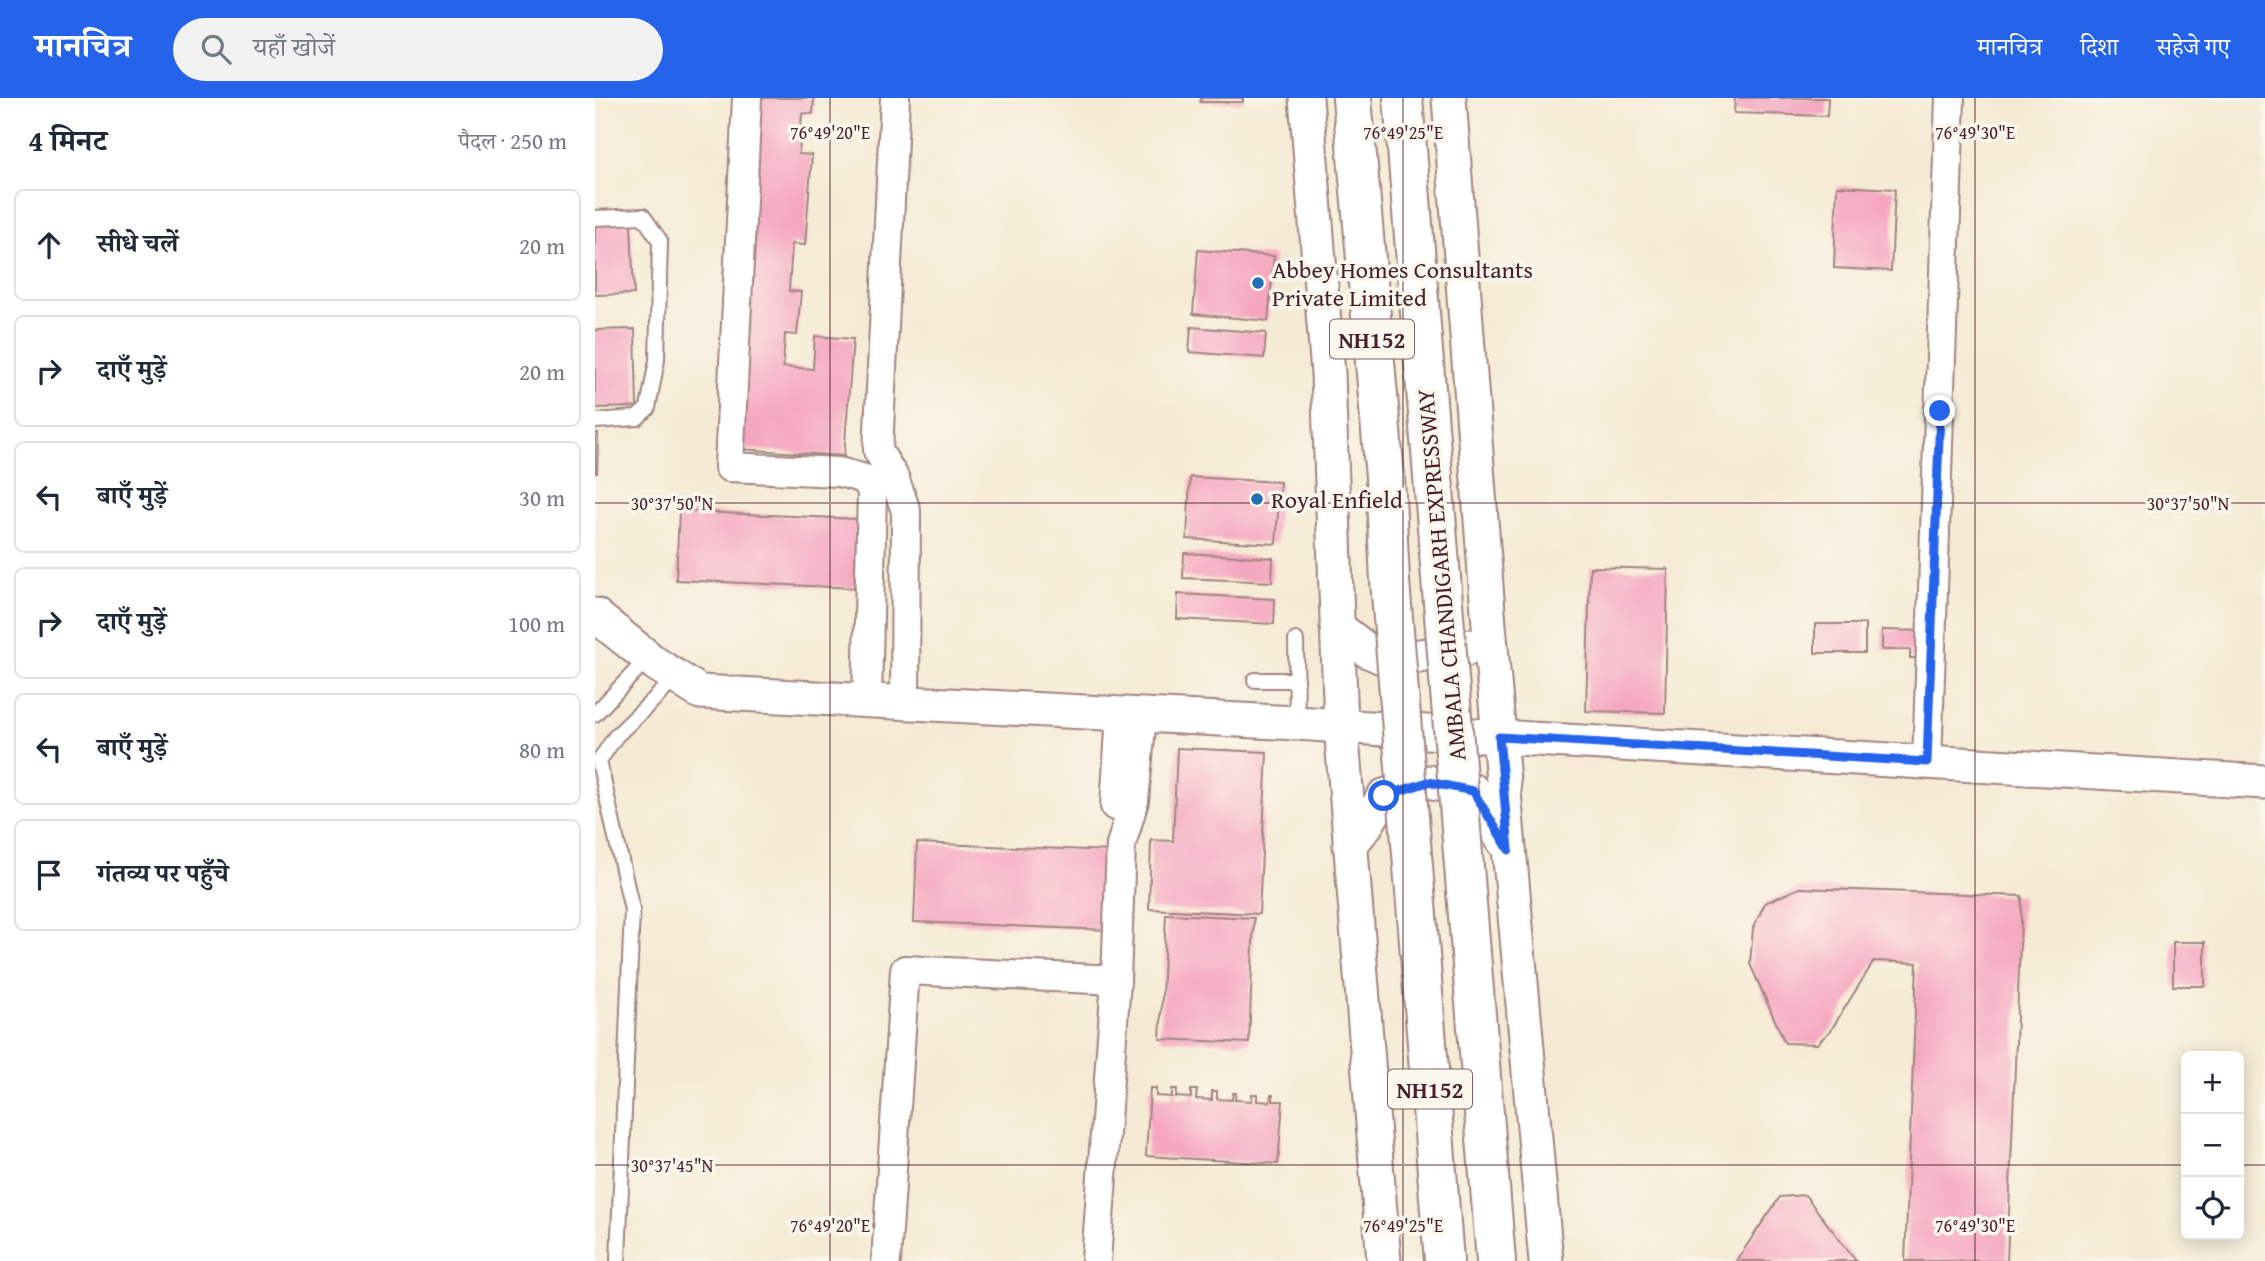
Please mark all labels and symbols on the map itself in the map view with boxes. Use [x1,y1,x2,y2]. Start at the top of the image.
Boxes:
text: 76°49'20"E [790,119,870,146]
text: 76°49'25"E [1363,119,1443,146]
text: 76°49'30"E [1935,119,2015,146]
place label: Abbey Homes Consultants Private Limited [1272,252,1533,315]
marker: Abbey Homes Consultants Private Limited [1250,275,1266,291]
road number: NH152 [1330,320,1414,358]
street label: AMBALA CHANDIGARH EXPRESSWAY [1407,387,1475,763]
route end [1924,395,1955,426]
place label: Royal Enfield [1271,482,1403,517]
text: 30°37'50"N [631,490,714,517]
text: 30°37'50"N [2147,490,2230,517]
marker: Royal Enfield [1249,491,1265,507]
route start [1368,780,1399,811]
road number: NH152 [1388,1070,1472,1108]
text: 30°37'45"N [631,1152,714,1179]
text: 76°49'20"E [790,1212,870,1239]
text: 76°49'25"E [1363,1212,1443,1239]
text: 76°49'30"E [1935,1212,2015,1239]

